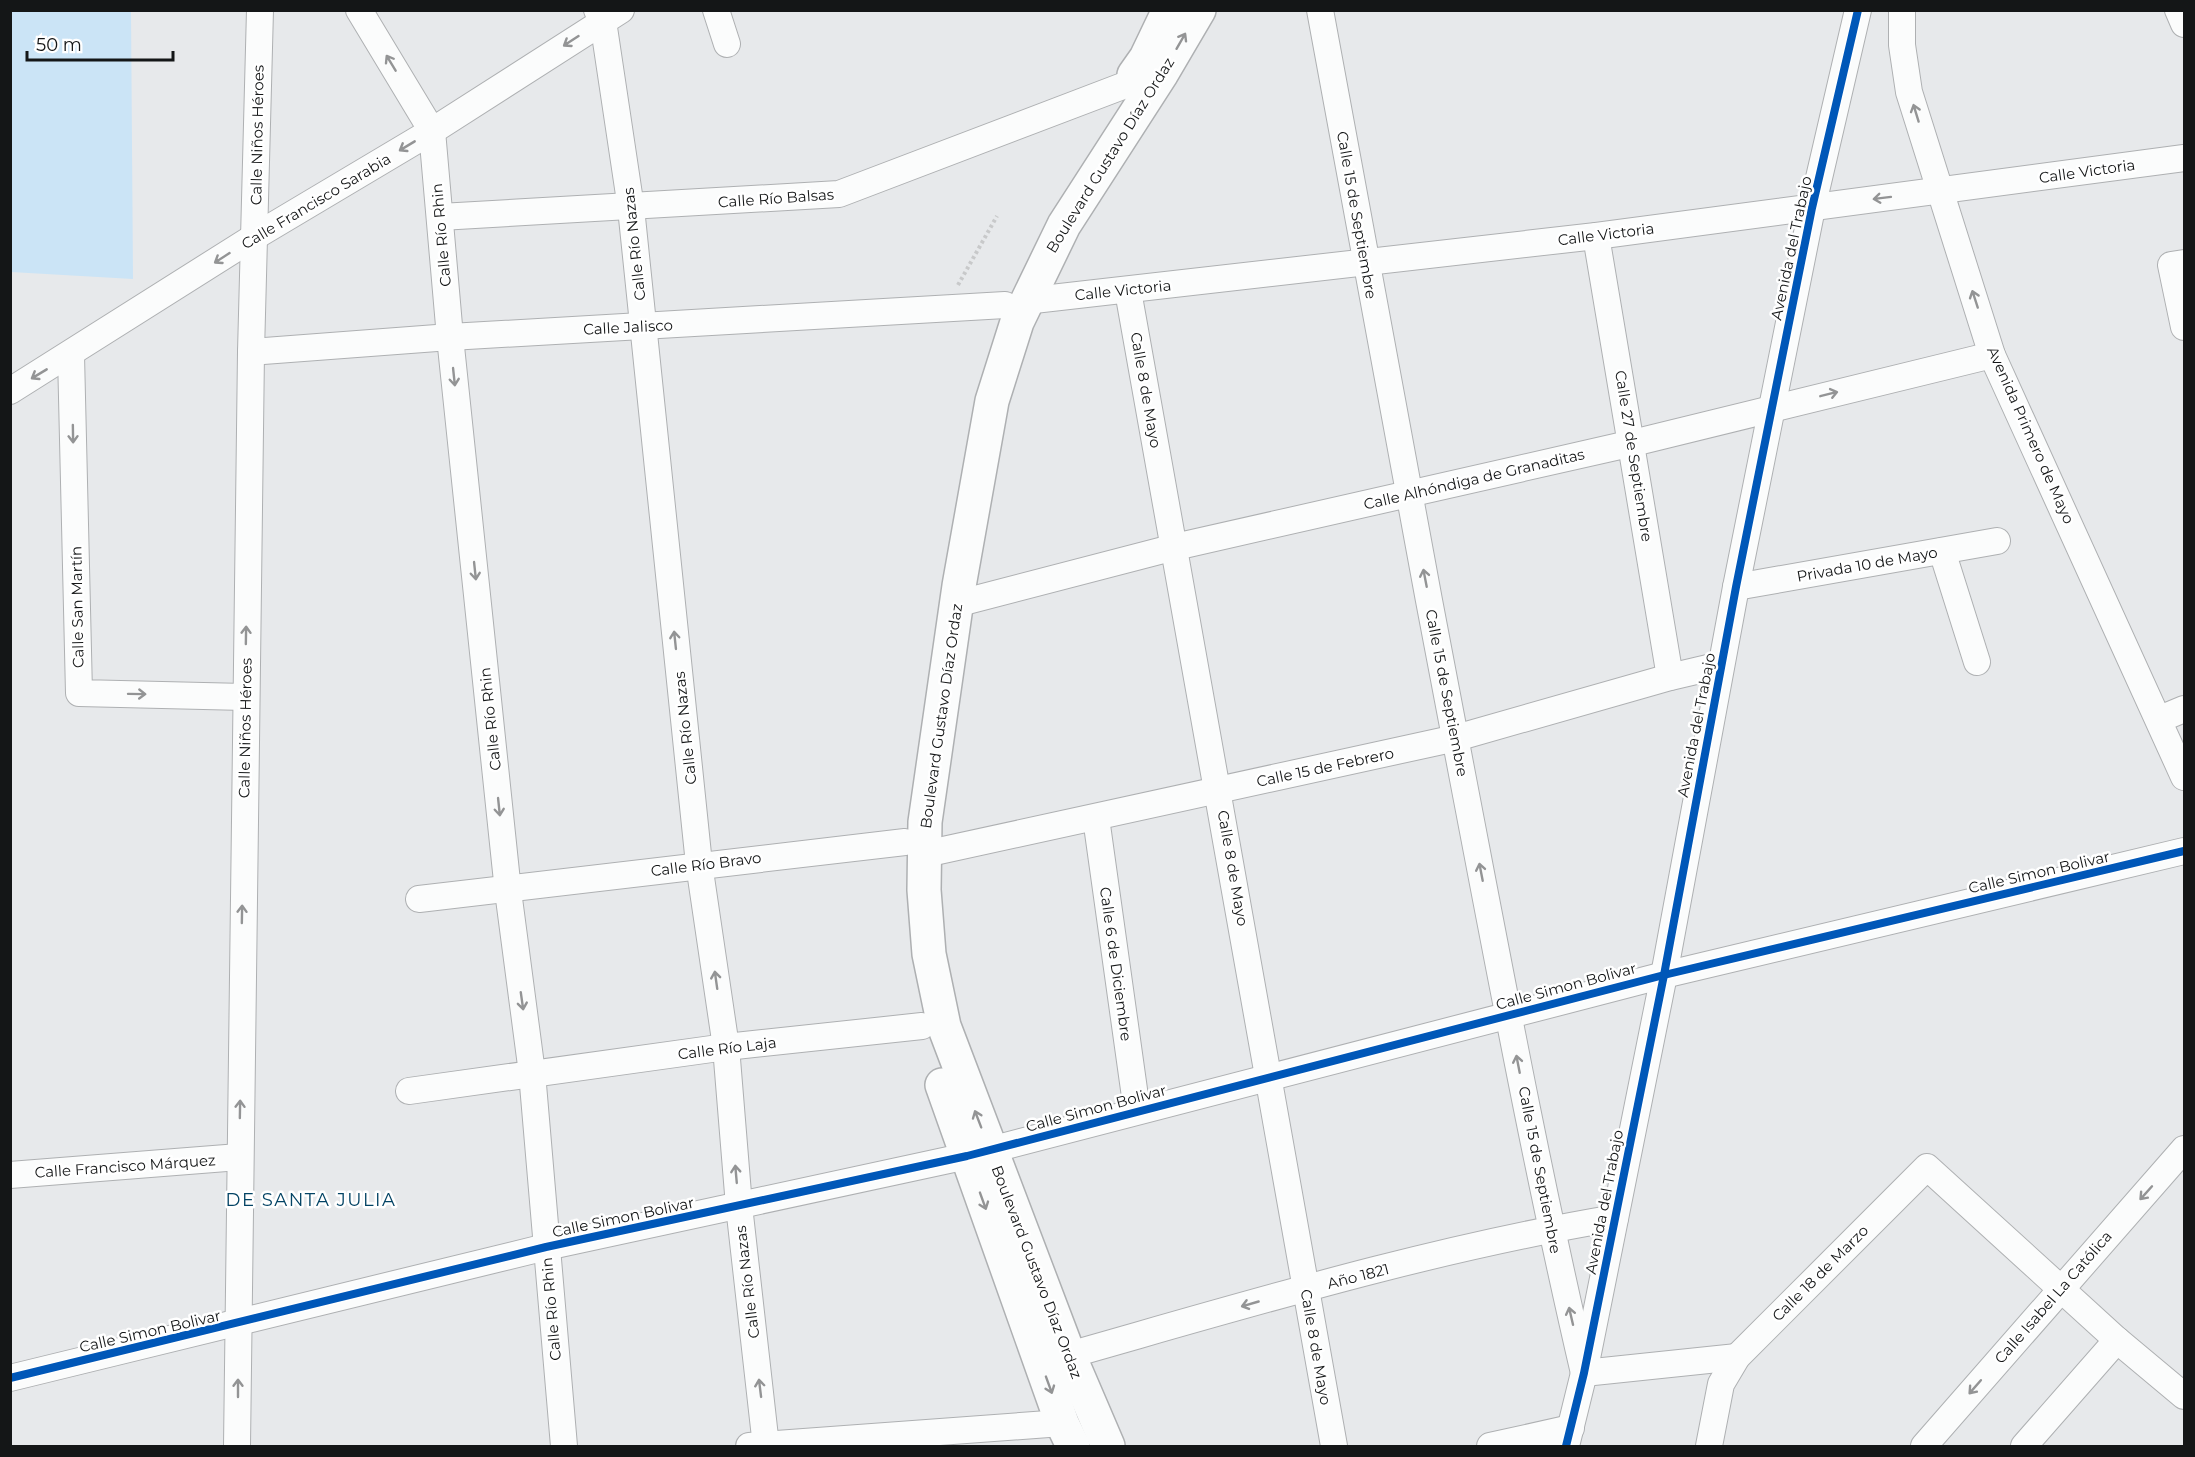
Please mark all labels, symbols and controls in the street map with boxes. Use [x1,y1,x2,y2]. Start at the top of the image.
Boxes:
scale bar [27,24,172,62]
one-way arrow [1175,33,1187,50]
text: 50 m [36,34,82,56]
one-way arrow [563,36,580,48]
street label: Boulevard Gustavo Díaz Ordaz [1042,53,1178,256]
one-way arrow [384,55,396,72]
street label: Calle Niños Héroes [246,65,268,205]
one-way arrow [1910,104,1921,123]
street label: Calle 15 de Septiembre [1333,130,1381,300]
one-way arrow [399,140,416,152]
street label: Calle Francisco Sarabia [238,149,394,253]
street label: Calle Victoria [2038,155,2136,187]
street label: Avenida del Trabajo [1766,174,1816,322]
street label: Calle Río Rhin [427,182,455,288]
street label: Calle Río Balsas [717,184,835,212]
street label: Calle Río Nazas [619,187,649,301]
one-way arrow [1873,193,1892,204]
street label: Calle Victoria [1557,219,1655,249]
one-way arrow [214,252,231,264]
street label: Calle Victoria [1074,275,1172,305]
one-way arrow [1968,290,1979,309]
street label: Calle Jalisco [583,315,673,339]
street label: Calle 8 de Mayo [1126,331,1166,449]
street label: Avenida Primero de Mayo [1983,343,2079,527]
one-way arrow [449,367,460,387]
one-way arrow [31,368,48,380]
street label: Calle 27 de Septiembre [1611,369,1657,543]
one-way arrow [1819,388,1838,400]
one-way arrow [67,424,79,444]
street label: Calle Alhóndiga de Granaditas [1362,444,1586,514]
street label: Privada 10 de Mayo [1795,542,1939,586]
street label: Calle San Martín [66,546,88,668]
one-way arrow [469,561,480,581]
one-way arrow [1419,568,1430,588]
street label: Boulevard Gustavo Díaz Ordaz [916,602,966,830]
street label: Calle 15 de Septiembre [1421,608,1473,778]
one-way arrow [240,626,252,646]
one-way arrow [670,631,681,651]
street label: Avenida del Trabajo [1673,651,1719,799]
street label: Calle Niños Héroes [234,658,256,798]
street label: Calle Río Rhin [475,666,505,772]
street label: Calle Río Nazas [670,671,700,785]
one-way arrow [127,689,147,700]
street label: Calle 15 de Febrero [1255,743,1395,791]
one-way arrow [494,797,505,816]
street label: Calle 8 de Mayo [1213,809,1253,927]
street label: Calle Simon Bolivar [1966,846,2112,898]
street label: Calle Río Bravo [650,848,762,880]
one-way arrow [1475,863,1486,883]
street label: Calle 6 de Diciembre [1096,886,1136,1042]
one-way arrow [237,905,248,925]
street label: Calle Simon Bolivar [1494,958,1638,1014]
one-way arrow [711,970,722,990]
one-way arrow [517,990,528,1010]
street label: Calle Río Laja [677,1033,777,1063]
one-way arrow [1512,1054,1523,1074]
street label: Calle Simon Bolivar [1024,1080,1168,1136]
street label: Calle 15 de Septiembre [1514,1085,1566,1255]
one-way arrow [234,1100,246,1120]
one-way arrow [972,1110,983,1128]
street label: Avenida del Trabajo [1581,1128,1627,1276]
street label: Calle Francisco Márquez [34,1150,216,1182]
street label: Boulevard Gustavo Díaz Ordaz [987,1163,1087,1382]
one-way arrow [730,1164,741,1184]
one-way arrow [2139,1185,2153,1200]
district label: DE SANTA JULIA [226,1189,396,1211]
one-way arrow [978,1191,989,1210]
street label: Calle Simon Bolivar [550,1193,696,1241]
street label: Calle 18 de Marzo [1768,1221,1872,1325]
street label: Calle Río Nazas [731,1224,763,1340]
street label: Calle Isabel La Católica [1990,1227,2116,1367]
street label: Calle Río Rhin [537,1256,565,1362]
street label: Año 1821 [1325,1259,1391,1293]
street label: Calle 8 de Mayo [1296,1288,1336,1406]
one-way arrow [1240,1299,1259,1311]
street label: Calle Simon Bolivar [77,1305,223,1357]
one-way arrow [1565,1307,1576,1326]
one-way arrow [1044,1375,1055,1393]
one-way arrow [232,1379,244,1399]
one-way arrow [754,1379,765,1399]
one-way arrow [1968,1379,1982,1394]

